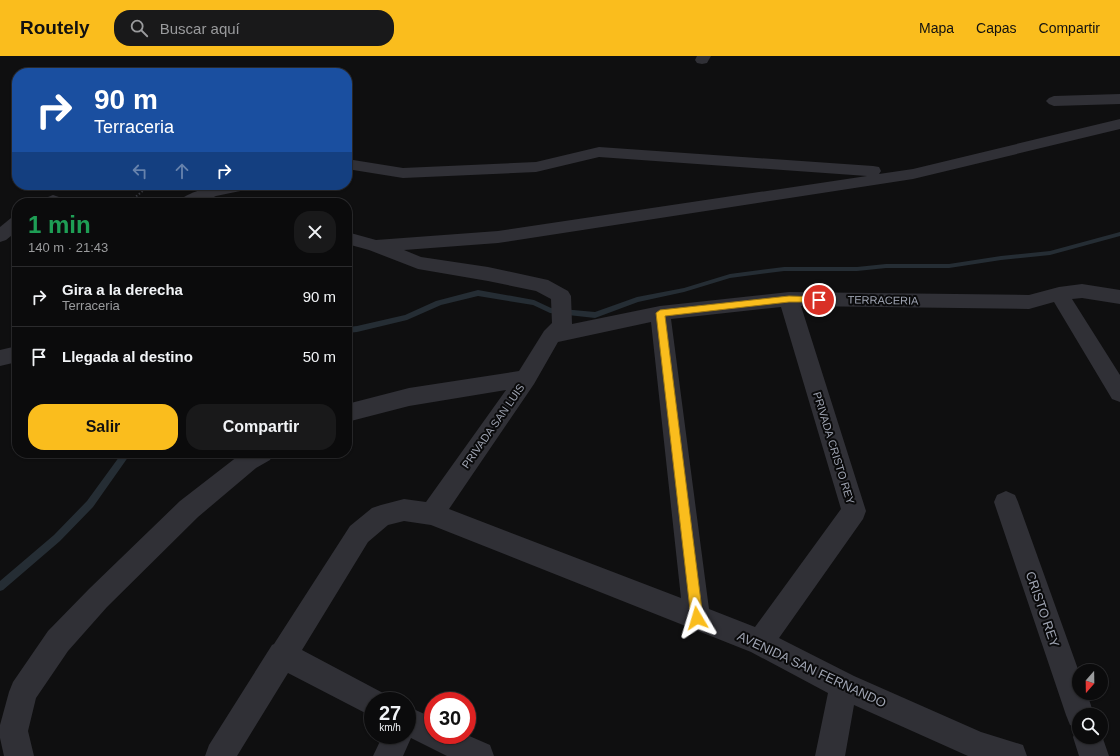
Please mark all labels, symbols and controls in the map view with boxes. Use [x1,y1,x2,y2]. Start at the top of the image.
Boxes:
search box [114,10,394,46]
text: Routely [20,17,90,38]
icon: search [128,17,150,39]
text: Buscar aquí [160,20,240,37]
text: Mapa [919,20,954,36]
text: Capas [976,20,1017,36]
text: Compartir [1039,20,1100,36]
icon: right [28,84,80,136]
text: 90 m [94,84,158,115]
text: Terraceria [94,117,174,137]
icon: left [129,160,151,182]
icon: ahead [171,160,193,182]
icon: right [213,160,235,182]
text: 1 min [28,211,91,238]
button: close [294,211,336,253]
text: 140 m · 21:43 [28,240,108,255]
text: Gira a la derecha [62,281,183,298]
pin [802,283,836,317]
icon: right [28,286,50,308]
text: 90 m [303,288,336,305]
icon: arrive [808,289,830,311]
street label: TERRACERIA [847,293,919,307]
text: Terraceria [62,298,120,313]
icon: arrive [28,346,50,368]
text: Llegada al destino [62,348,193,365]
text: 50 m [303,348,336,365]
street label: PRIVADA SAN LUIS [459,382,527,470]
street label: PRIVADA CRISTO REY [811,390,857,506]
button: Salir [28,404,178,450]
button: Compartir [186,404,336,450]
street label: CRISTO REY [1023,569,1063,649]
position arrow [676,597,718,639]
street label: AVENIDA SAN FERNANDO [735,628,889,711]
north arrow [1072,664,1108,700]
map controls [1072,664,1108,744]
speed limit sign: 30 [424,692,476,744]
text: 27 [379,702,401,724]
button: search [1072,708,1108,744]
text: km/h [379,722,401,733]

